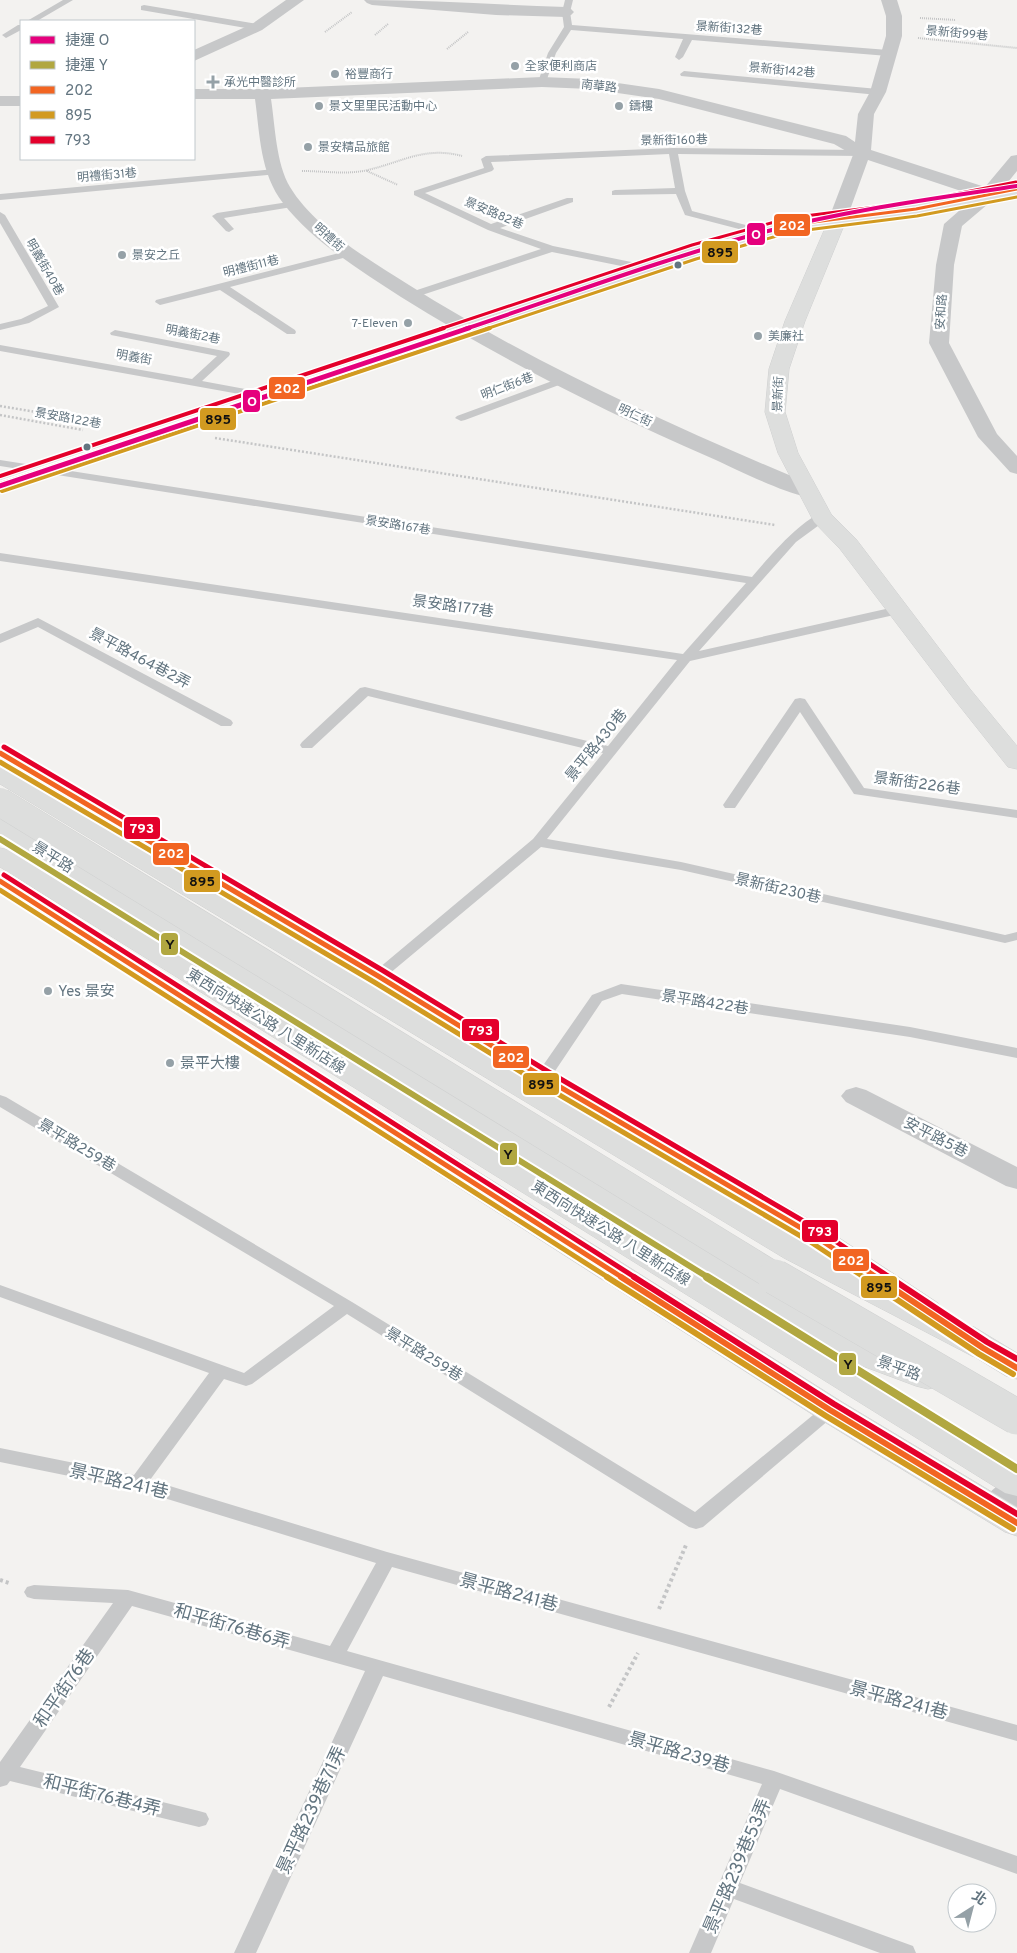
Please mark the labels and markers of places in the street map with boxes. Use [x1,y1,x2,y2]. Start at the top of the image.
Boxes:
place label: 全家便利商店 [525,59,597,75]
marker: 全家便利商店 [509,60,521,72]
place label: 裕豐商行 [345,67,393,83]
marker: 裕豐商行 [329,68,341,80]
marker: 承光中醫診所 [206,75,220,89]
place label: 承光中醫診所 [224,75,296,91]
place label: 景文里里民活動中心 [329,99,437,115]
place label: 鑄樓 [629,99,653,115]
marker: 景文里里民活動中心 [313,100,325,112]
marker: 鑄樓 [613,100,625,112]
place label: 景安精品旅館 [318,140,390,156]
marker: 景安精品旅館 [302,141,314,153]
place label: 景安之丘 [132,248,180,264]
marker: 景安之丘 [116,249,128,261]
unlabelled marker [673,260,683,270]
place label: 7-Eleven [352,316,398,332]
marker: 7-Eleven [402,317,414,329]
place label: 美廉社 [768,329,804,345]
marker: 美廉社 [752,330,764,342]
unlabelled marker [82,442,92,452]
place label: Yes 景安 [58,983,115,1002]
marker: Yes 景安 [42,985,54,997]
place label: 景平大樓 [180,1055,240,1074]
marker: 景平大樓 [164,1057,176,1069]

